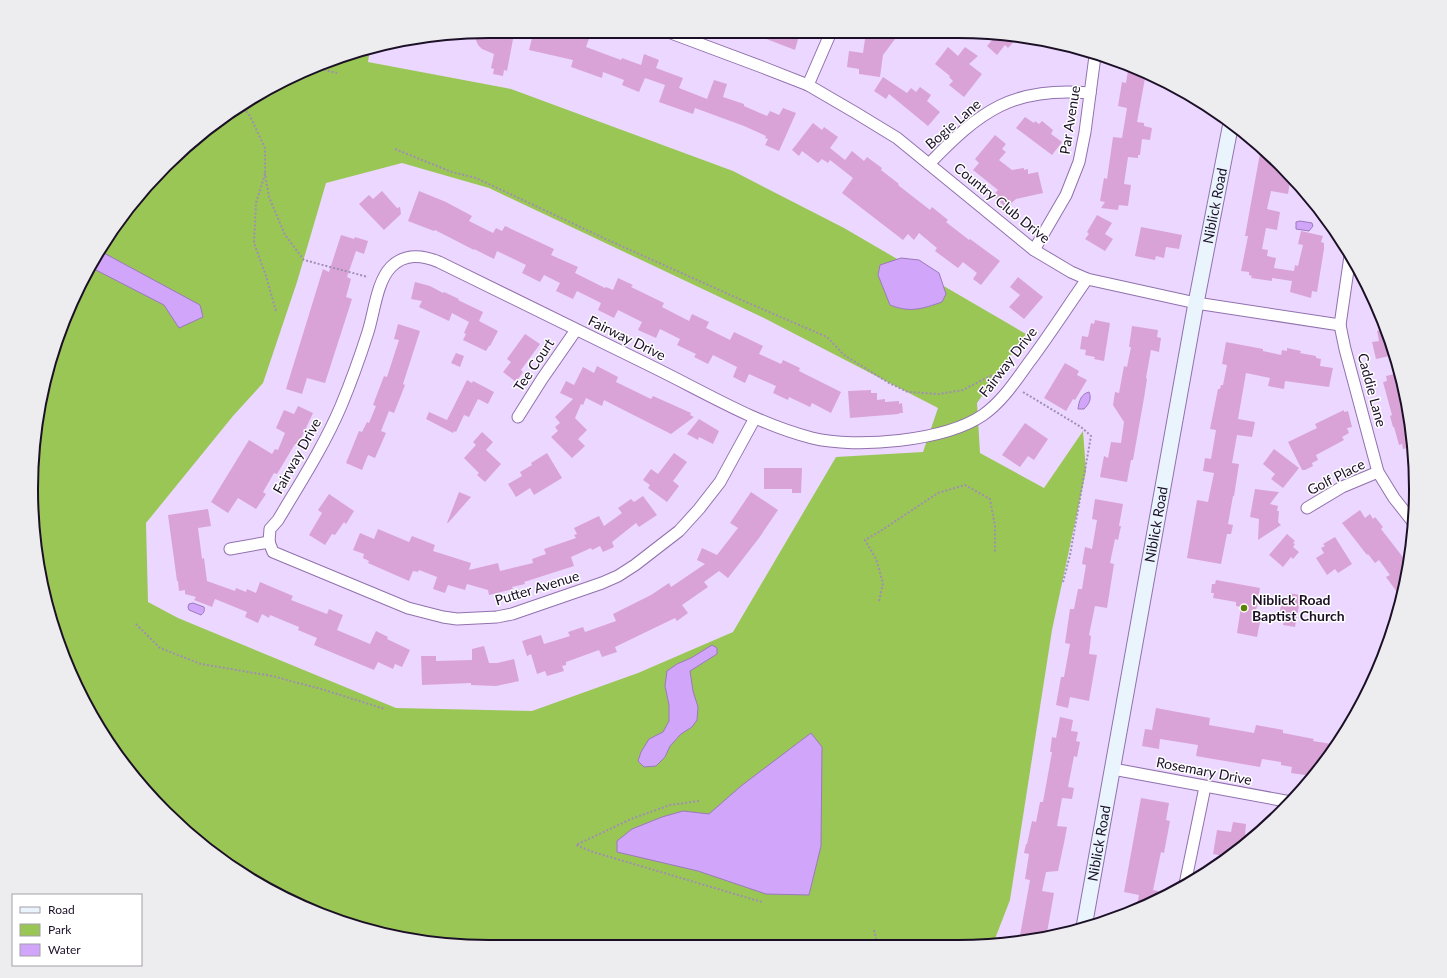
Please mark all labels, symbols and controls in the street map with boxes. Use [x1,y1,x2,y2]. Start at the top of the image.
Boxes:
street label: Par Avenue [1056,84,1083,156]
street label: Bogie Lane [922,95,984,152]
street label: Country Club Drive [951,159,1054,247]
street label: Niblick Road [1199,166,1230,245]
street label: Fairway Drive [586,312,669,364]
street label: Fairway Drive [975,323,1040,400]
street label: Tee Court [510,335,557,394]
street label: Caddie Lane [1354,351,1390,429]
street label: Fairway Drive [269,415,324,497]
street label: Golf Place [1304,455,1367,498]
street label: Niblick Road [1141,485,1171,564]
street label: Putter Avenue [493,567,581,608]
place label: Niblick Road Baptist Church [1252,591,1345,624]
marker: Niblick Road Baptist Church [1239,603,1249,613]
street label: Rosemary Drive [1155,753,1253,788]
street label: Niblick Road [1083,804,1114,883]
legend [12,894,142,966]
text: Road [48,902,75,917]
text: Park [48,922,72,937]
text: Water [48,942,81,957]

